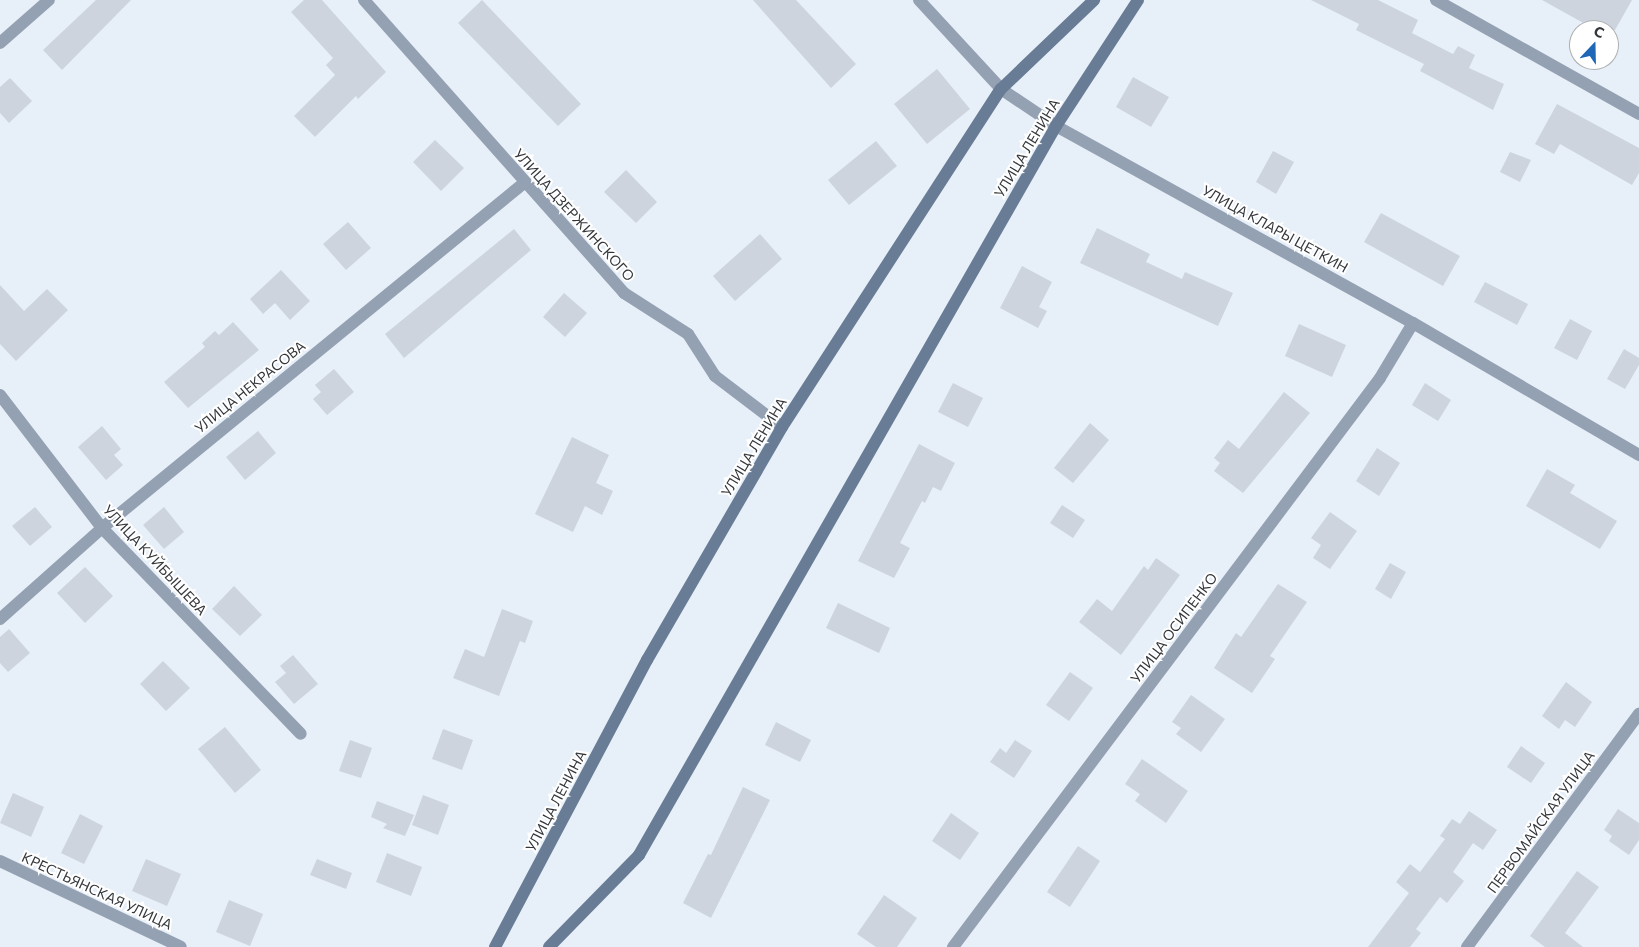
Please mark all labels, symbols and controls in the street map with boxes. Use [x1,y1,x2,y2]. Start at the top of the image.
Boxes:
north arrow [1569,20,1619,70]
text: С [1592,22,1607,41]
street label: УЛИЦА ЛЕНИНА [991,96,1063,200]
street label: УЛИЦА ДЗЕРЖИНСКОГО [510,145,638,285]
street label: УЛИЦА КЛАРЫ ЦЕТКИН [1199,182,1351,276]
street label: УЛИЦА НЕКРАСОВА [191,337,309,437]
street label: УЛИЦА ЛЕНИНА [718,395,790,499]
street label: УЛИЦА КУЙБЫШЕВА [100,501,210,619]
street label: УЛИЦА ОСИПЕНКО [1127,570,1221,686]
street label: УЛИЦА ЛЕНИНА [522,747,590,855]
street label: ПЕРВОМАЙСКАЯ УЛИЦА [1484,748,1598,896]
street label: КРЕСТЬЯНСКАЯ УЛИЦА [19,849,175,933]

